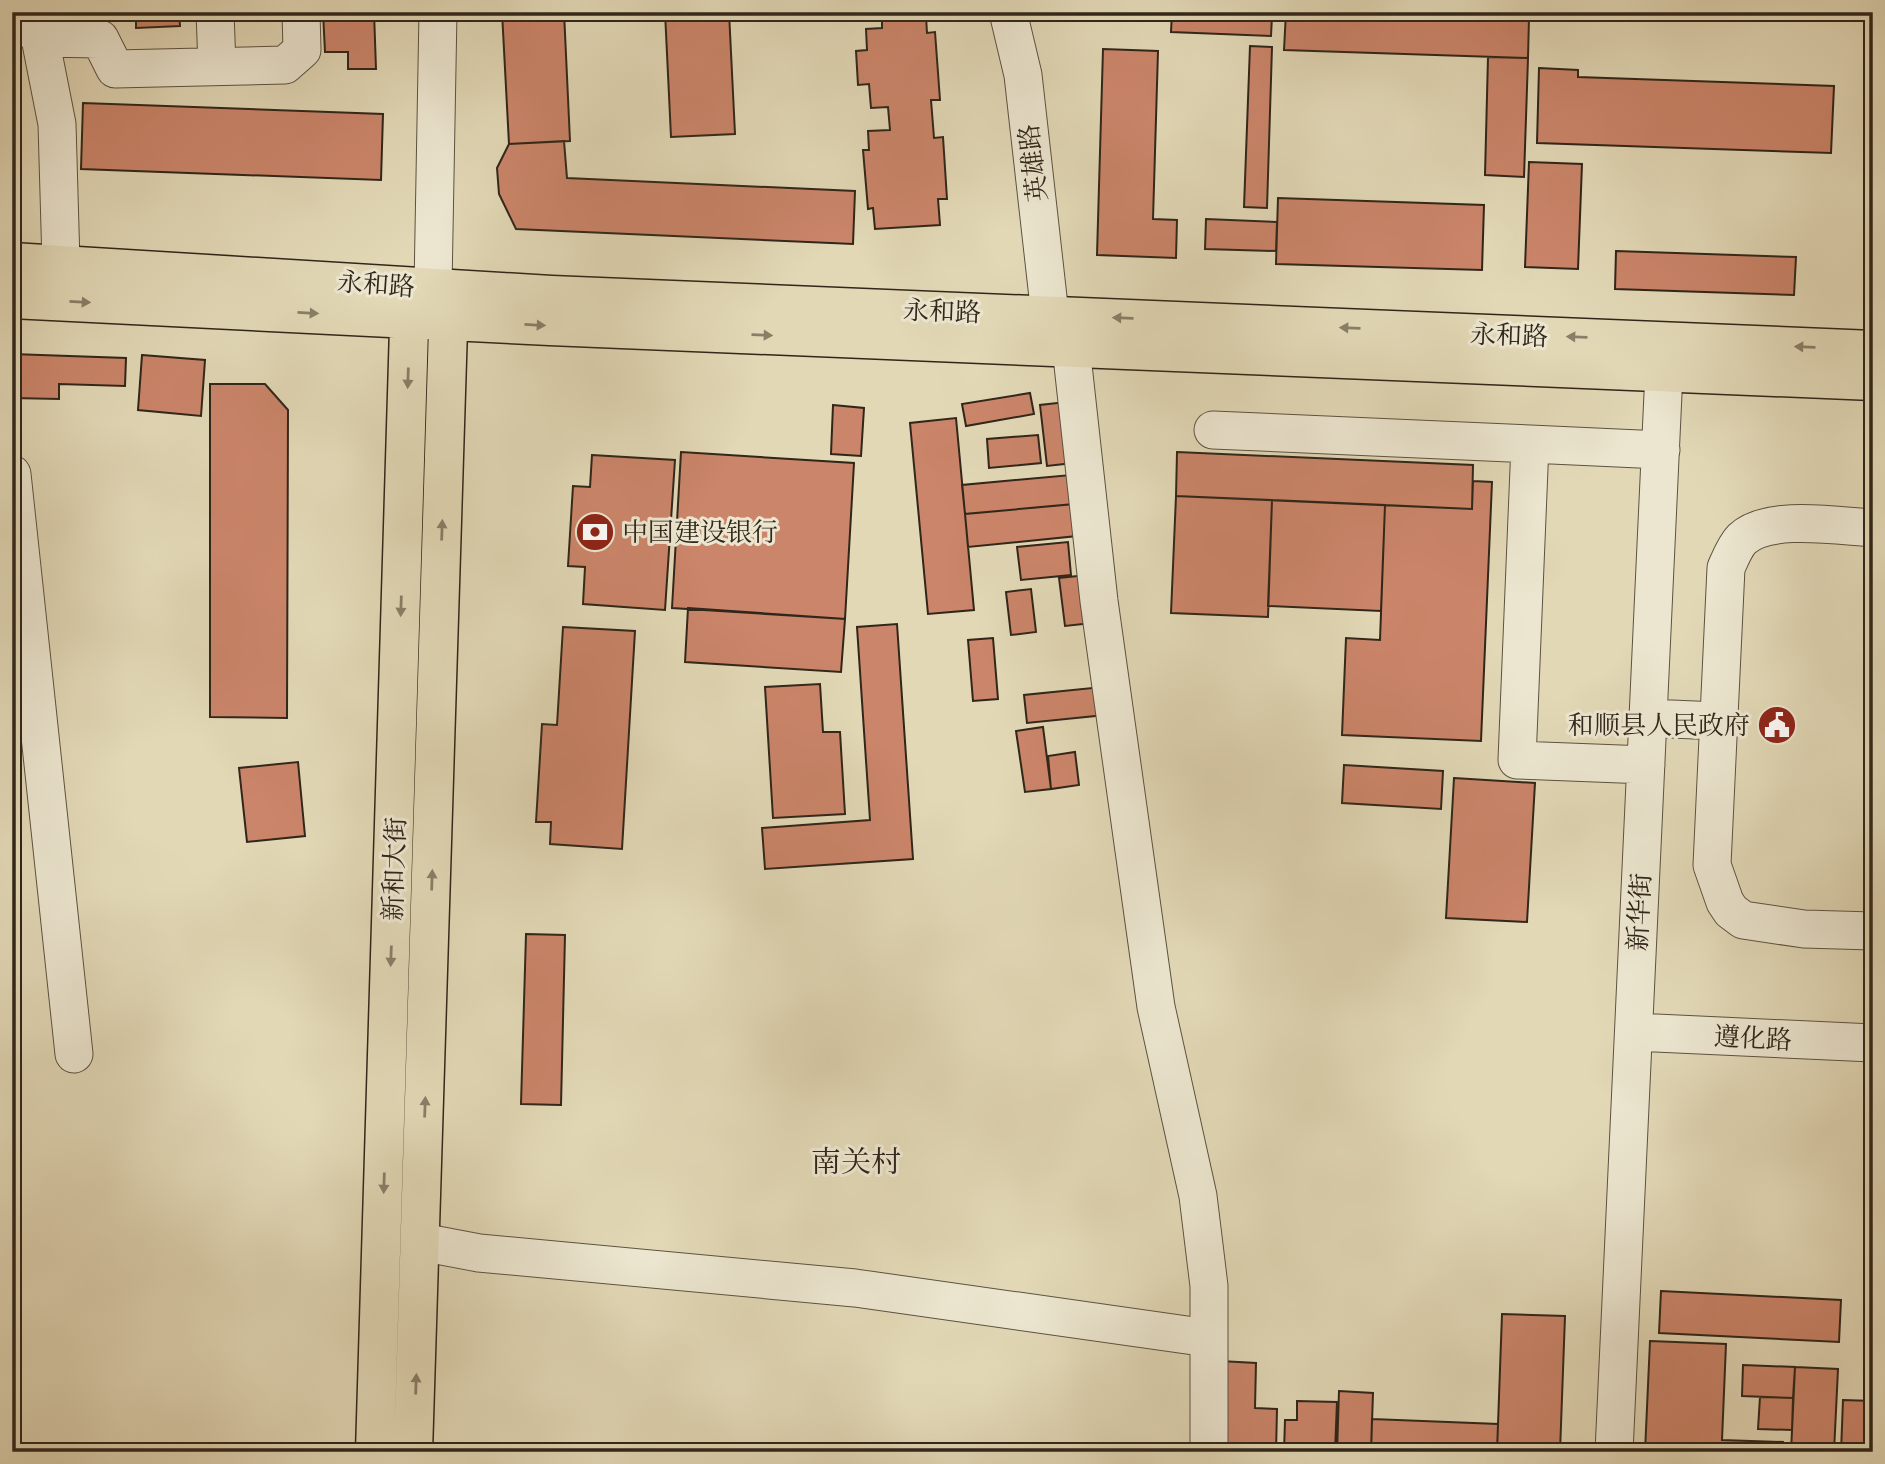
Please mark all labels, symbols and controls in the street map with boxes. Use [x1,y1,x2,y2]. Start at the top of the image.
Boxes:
street label: 英雄路 [1011,122,1055,204]
street label: 永和路 [336,264,416,304]
street label: 永和路 [902,293,982,329]
one-way arrow [70,297,92,308]
one-way arrow [297,308,319,319]
one-way arrow [1111,313,1133,324]
street label: 永和路 [1469,317,1549,353]
one-way arrow [524,320,546,331]
one-way arrow [1339,322,1361,333]
one-way arrow [751,329,773,340]
one-way arrow [1566,332,1588,343]
one-way arrow [1793,341,1815,352]
one-way arrow [402,368,413,390]
bank icon: 中国建设银行 [574,511,616,553]
place label: 中国建设银行 [622,515,778,549]
one-way arrow [436,519,448,541]
one-way arrow [396,595,407,617]
public building icon: 和顺县人民政府 [1756,704,1798,746]
place label: 和顺县人民政府 [1568,708,1750,742]
street label: 新和大街 [375,816,413,922]
one-way arrow [426,869,437,891]
street label: 新华街 [1620,872,1658,952]
one-way arrow [385,945,397,967]
street label: 遵化路 [1713,1019,1793,1057]
one-way arrow [419,1096,431,1118]
district label: 南关村 [811,1142,901,1181]
one-way arrow [379,1172,390,1194]
one-way arrow [410,1372,421,1394]

